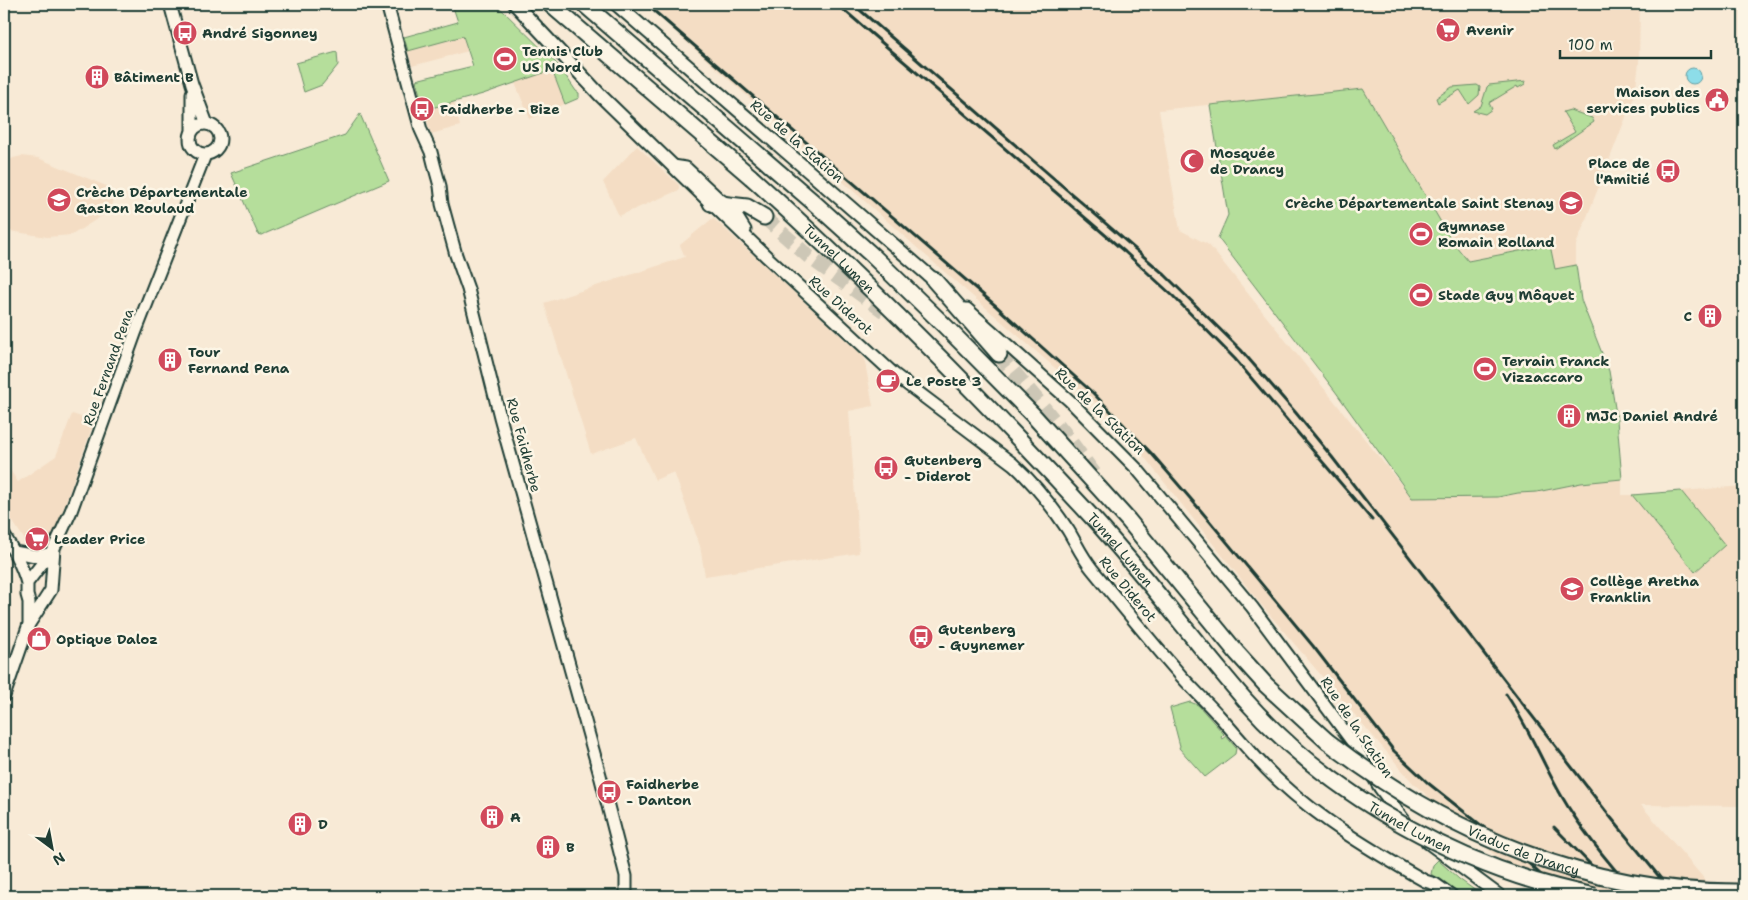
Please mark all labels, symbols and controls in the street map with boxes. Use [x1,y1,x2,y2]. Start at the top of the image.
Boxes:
supermarket icon: Avenir [1435,17,1461,43]
bus stop icon: André Sigonney [172,20,198,46]
place label: Avenir [1466,21,1515,39]
place label: André Sigonney [202,24,318,42]
scale bar [1560,28,1712,60]
text: 100 m [1568,35,1613,55]
place label: Tennis Club US Nord [522,42,603,76]
sports icon: Tennis Club US Nord [492,46,518,72]
building icon: Bâtiment B [84,64,110,90]
place label: Bâtiment B [114,68,194,86]
place label: Maison des services publics [1586,83,1700,117]
public building icon: Maison des services publics [1704,87,1730,113]
bus stop icon: Faidherbe - Bize [409,96,435,122]
street label: Rue de la Station [747,96,848,187]
place label: Faidherbe - Bize [440,100,560,118]
place label: Mosquée de Drancy [1210,144,1284,178]
mosque icon: Mosquée de Drancy [1179,148,1205,174]
place label: Place de l'Amitié [1588,154,1650,188]
bus stop icon: Place de l'Amitié [1655,158,1681,184]
place label: Crèche Départementale Gaston Roulaud [76,183,248,217]
school or university icon: Crèche Départementale Gaston Roulaud [46,187,72,213]
school or university icon: Crèche Départementale Saint Stenay [1558,190,1584,216]
place label: Crèche Départementale Saint Stenay [1285,194,1554,212]
place label: Gymnase Romain Rolland [1438,217,1555,251]
street label: Tunnel Lumen [799,220,879,297]
sports icon: Gymnase Romain Rolland [1408,221,1434,247]
street label: Rue Diderot [805,272,877,338]
sports icon: Stade Guy Môquet [1408,282,1434,308]
place label: Stade Guy Môquet [1438,286,1575,304]
building icon: C [1697,303,1723,329]
street label: Rue Fernand Pena [79,306,138,428]
place label: C [1683,307,1692,325]
place label: Tour Fernand Pena [188,343,290,377]
building icon: Tour Fernand Pena [157,347,183,373]
place label: Terrain Franck Vizzaccaro [1502,352,1609,386]
sports icon: Terrain Franck Vizzaccaro [1472,356,1498,382]
street label: Rue de la Station [1051,364,1149,459]
cafe icon: Le Poste 3 [875,368,901,394]
place label: Le Poste 3 [906,372,981,390]
street label: Rue Faidherbe [503,396,545,494]
building icon: MJC Daniel André [1556,403,1582,429]
place label: MJC Daniel André [1586,407,1718,425]
place label: Gutenberg - Diderot [904,451,982,485]
bus stop icon: Gutenberg - Diderot [873,455,899,481]
street label: Tunnel Lumen [1083,509,1158,591]
supermarket icon: Leader Price [24,526,50,552]
place label: Leader Price [54,530,145,548]
street label: Rue Diderot [1095,553,1161,625]
place label: Collège Aretha Franklin [1590,572,1699,606]
school or university icon: Collège Aretha Franklin [1559,576,1585,602]
place label: Gutenberg - Guynemer [938,620,1025,654]
bus stop icon: Gutenberg - Guynemer [908,624,934,650]
shop icon: Optique Daloz [26,626,52,652]
place label: Optique Daloz [56,630,158,648]
street label: Rue de la Station [1317,673,1398,781]
place label: Faidherbe - Danton [626,775,699,809]
bus stop icon: Faidherbe - Danton [596,779,622,805]
street label: Tunnel Lumen [1365,797,1455,858]
building icon: A [479,804,505,830]
place label: A [510,808,521,826]
building icon: D [287,811,313,837]
place label: D [318,815,328,833]
street label: Viaduc de Drancy [1464,821,1582,879]
north arrow [28,822,78,872]
building icon: B [535,834,561,860]
place label: B [566,838,575,856]
text: N [49,848,68,870]

